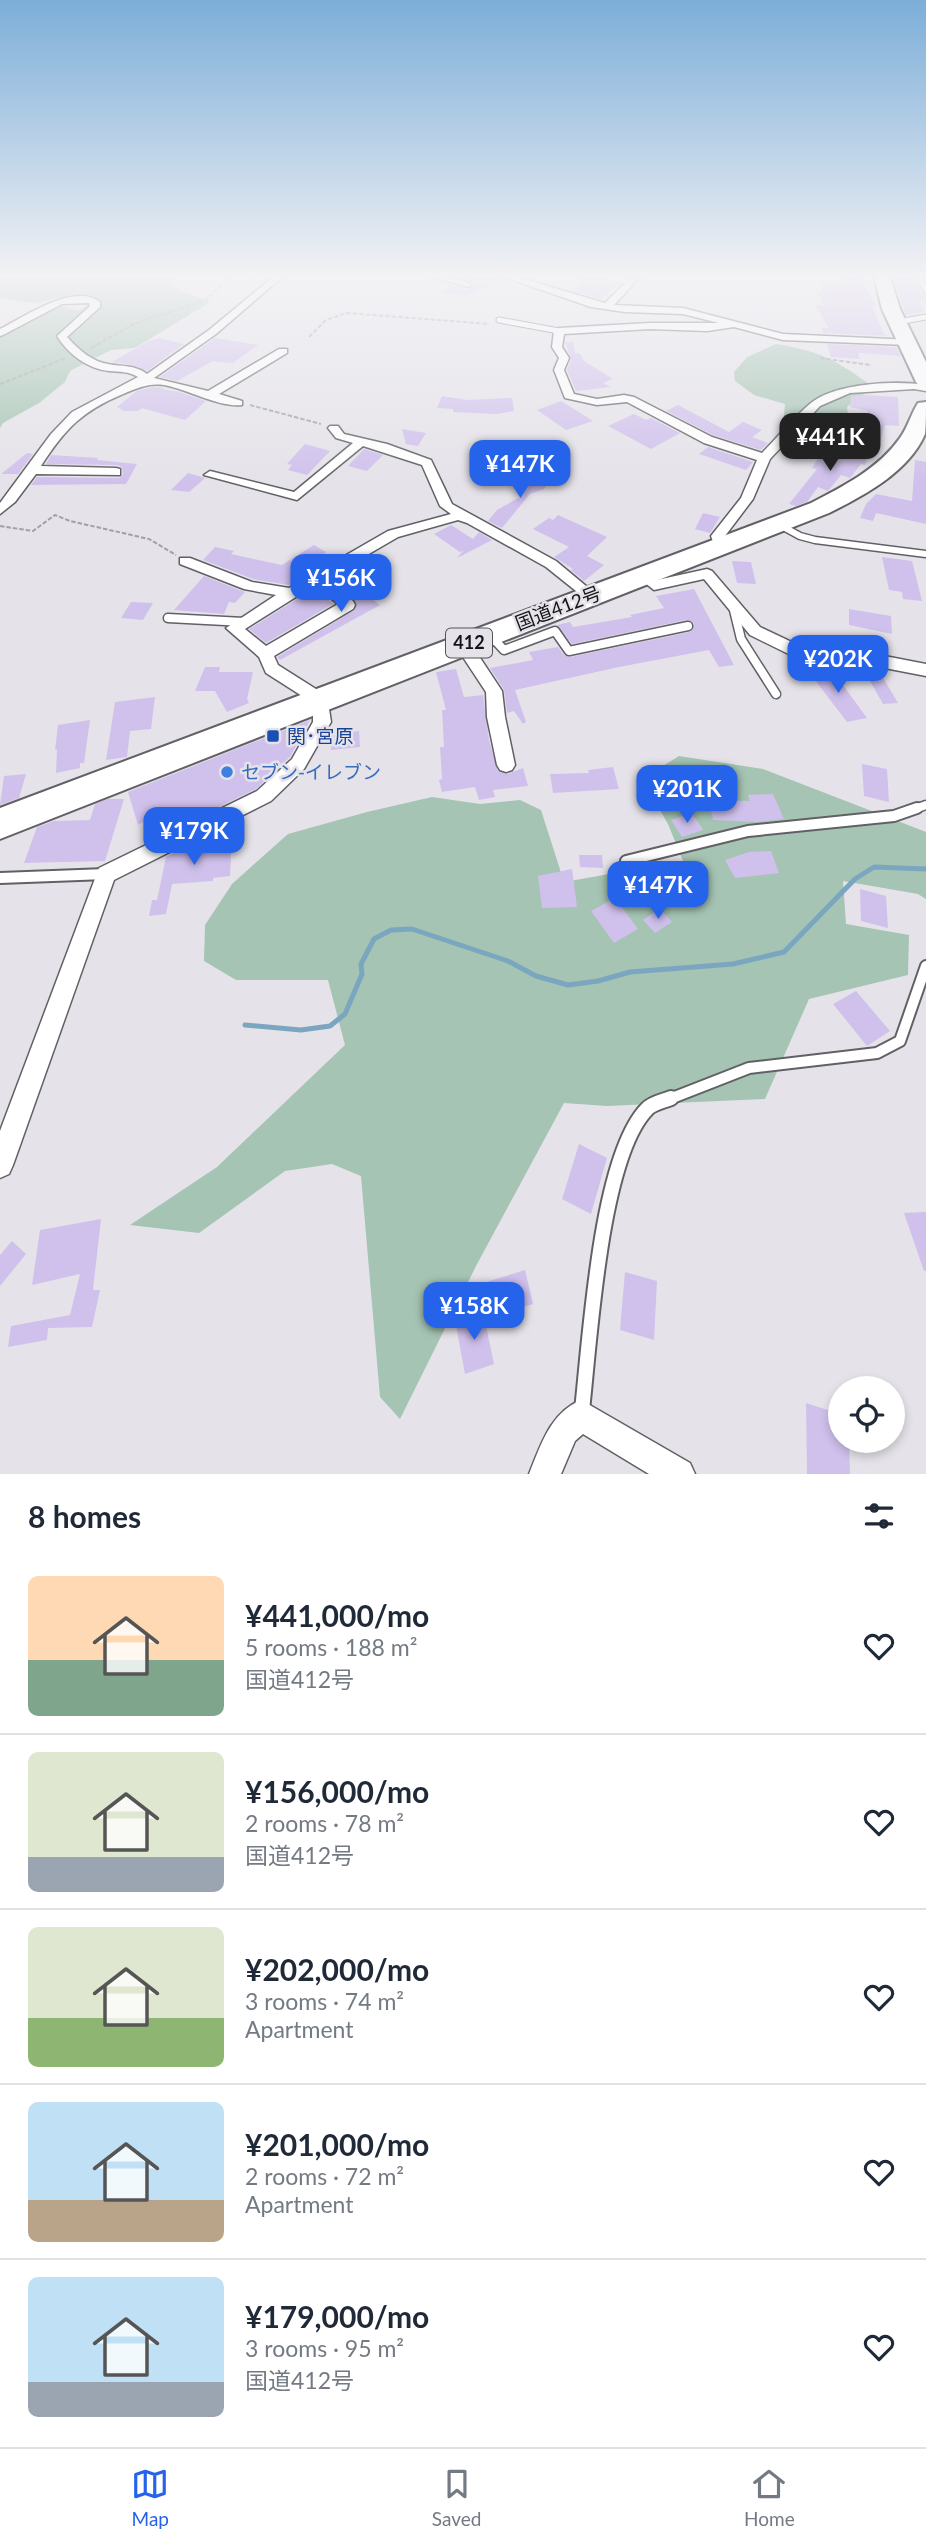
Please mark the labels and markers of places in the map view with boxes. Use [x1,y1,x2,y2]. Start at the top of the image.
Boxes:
pin: ¥441K [781,414,879,473]
pin: ¥147K [471,440,569,500]
pin: ¥156K [292,554,390,614]
pin: ¥202K [789,636,887,695]
place label: 関･宮原 [287,724,354,747]
marker: 関･宮原 [265,728,281,744]
place label: セブン-イレブン [241,760,381,783]
marker: セブン-イレブン [219,764,235,780]
pin: ¥201K [638,766,736,825]
pin: ¥179K [145,808,243,867]
pin: ¥147K [609,862,707,921]
pin: ¥158K [425,1282,523,1342]

